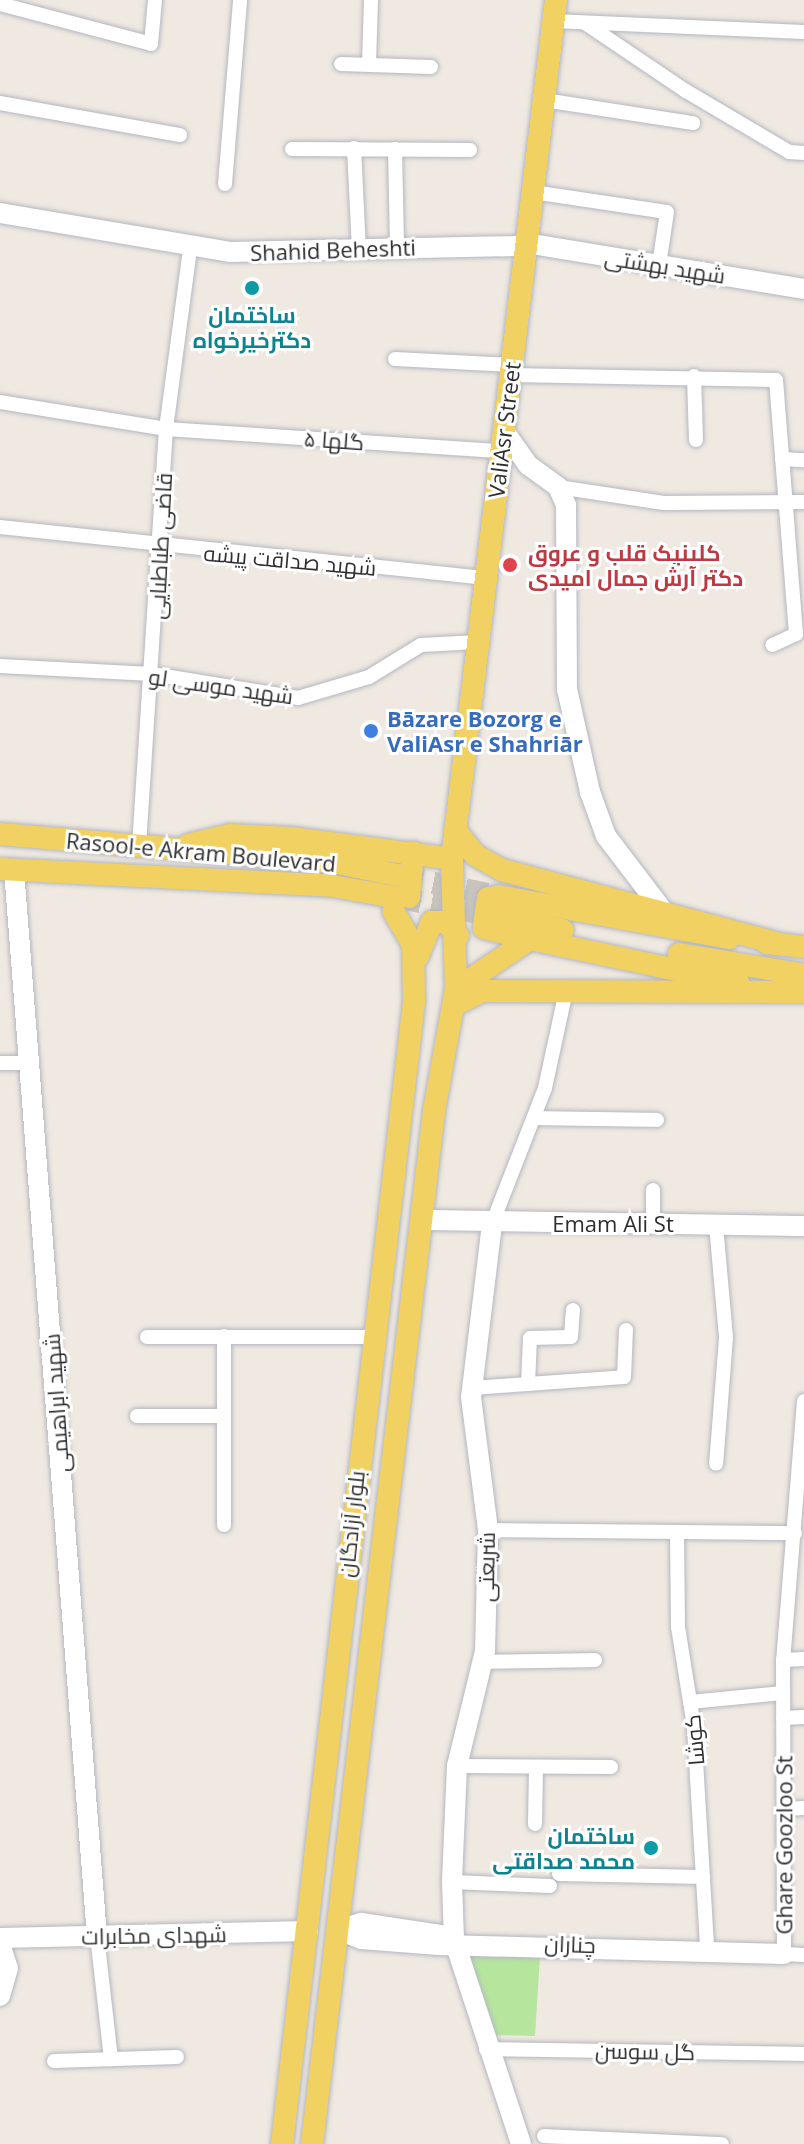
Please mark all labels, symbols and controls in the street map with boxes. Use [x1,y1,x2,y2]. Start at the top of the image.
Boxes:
street label: Shahid Beheshti [250,234,416,266]
street label: شهید بهشتی [603,243,727,289]
marker: ساختمان دکترخیرخواه [243,279,261,297]
place label: ساختمان دکترخیرخواه [193,301,311,352]
street label: ValiAsr Street [483,360,525,500]
street label: گلها ۵ [303,425,365,455]
street label: قاضی طباطبایی [143,472,177,620]
street label: شهید صداقت پیشه [202,539,378,581]
place label: کلینیک قلب و عروق دکتر آرش جمال امیدی [528,539,743,590]
marker: کلینیک قلب و عروق دکتر آرش جمال امیدی [499,554,521,576]
street label: شهید موسی لو [147,663,295,709]
place label: Bāzare Bozorg e ValiAsr e Shahriār [387,705,583,756]
marker: Bāzare Bozorg e ValiAsr e Shahriār [362,722,380,740]
street label: Rasool-e Akram Boulevard [65,827,337,877]
street label: Emam Ali St [552,1211,674,1237]
street label: شهید ابراهیمی [38,1333,74,1473]
street label: بلوار آزادگان [332,1469,370,1579]
street label: شریعتی [472,1532,500,1602]
street label: کوشا [679,1713,709,1767]
street label: Ghare Goozloo St [771,1755,797,1935]
place label: ساختمان محمد صداقتی [492,1822,635,1874]
marker: ساختمان محمد صداقتی [642,1839,660,1857]
street label: شهدای مخابرات [81,1921,227,1949]
street label: چناران [544,1930,596,1958]
street label: گل سوسن [595,2037,695,2065]

